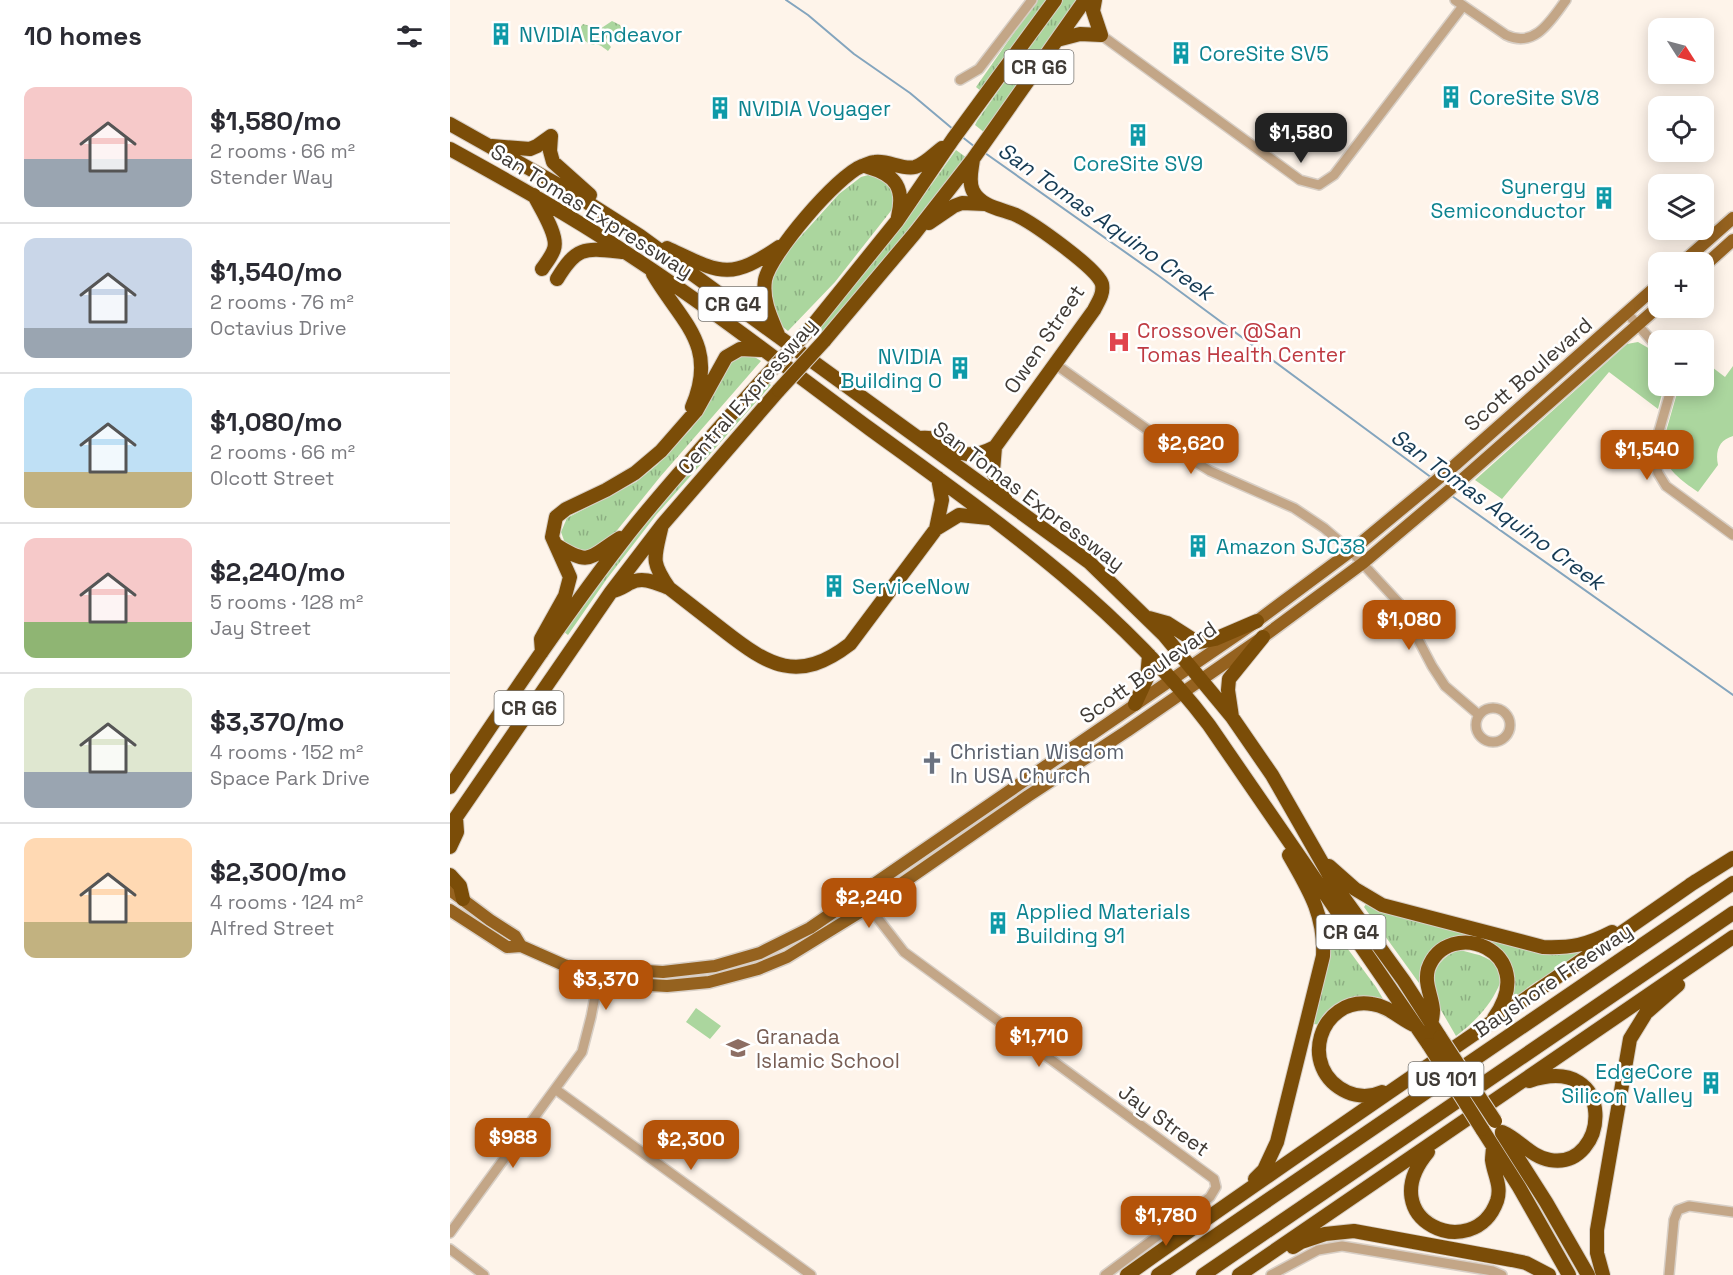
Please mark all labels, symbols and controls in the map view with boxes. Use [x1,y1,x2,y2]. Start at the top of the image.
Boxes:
north arrow [1648,18,1714,84]
map controls [1648,18,1714,396]
text: 10 homes [24,19,142,53]
icon: filters [393,20,426,53]
building icon: NVIDIA Endeavor [488,21,514,47]
place label: NVIDIA Endeavor [519,21,682,48]
building icon: CoreSite SV5 [1168,40,1194,66]
place label: CoreSite SV5 [1199,40,1329,67]
road number: CR G6 [1004,50,1074,84]
building icon: CoreSite SV8 [1438,84,1464,110]
place label: CoreSite SV8 [1469,84,1599,111]
building icon: NVIDIA Voyager [707,95,733,121]
place label: NVIDIA Voyager [738,95,891,122]
button: locate [1648,96,1714,162]
text: $1,580/mo [210,104,341,138]
icon: home [72,111,144,183]
pin: $1,580 [1252,113,1350,164]
text: $1,580 [1269,119,1333,145]
building icon: CoreSite SV9 [1125,122,1151,148]
water label: San Tomas Aquino Creek [993,136,1221,307]
text: 2 rooms · 66 m² [210,138,355,164]
street label: San Tomas Expressway [486,138,698,284]
place label: CoreSite SV9 [1073,150,1203,177]
text: Stender Way [210,164,333,190]
place label: Synergy Semiconductor [1430,173,1586,224]
button: layers [1648,174,1714,240]
building icon: Synergy Semiconductor [1591,185,1617,211]
button: + [1648,252,1714,318]
text: $1,540/mo [210,255,342,289]
icon: home [72,262,144,334]
street label: Owen Street [998,279,1090,399]
road number: CR G4 [698,287,768,321]
text: 2 rooms · 76 m² [210,289,354,315]
street label: Scott Boulevard [1458,311,1598,437]
street label: Central Expressway [671,312,823,480]
text: Octavius Drive [210,315,347,341]
place label: Crossover @San Tomas Health Center [1137,317,1346,368]
hospital icon: Crossover @San Tomas Health Center [1106,329,1132,355]
button: − [1648,330,1714,396]
place label: NVIDIA Building O [841,343,942,394]
building icon: NVIDIA Building O [947,355,973,381]
text: $1,080/mo [210,405,342,439]
icon: home [72,412,144,484]
street label: San Tomas Expressway [928,415,1130,577]
water label: San Tomas Aquino Creek [1386,422,1612,597]
pin: $2,620 [1142,424,1240,475]
text: $2,620 [1158,430,1224,456]
pin: $1,540 [1598,430,1696,481]
text: $1,540 [1615,436,1679,462]
text: 2 rooms · 66 m² [210,439,355,465]
text: Olcott Street [210,465,335,491]
building icon: Amazon SJC38 [1185,533,1211,559]
place label: Amazon SJC38 [1216,533,1365,560]
text: $2,240/mo [210,555,345,589]
icon: home [72,562,144,634]
building icon: ServiceNow [821,573,847,599]
place label: ServiceNow [852,573,970,600]
text: 5 rooms · 128 m² [210,589,363,615]
pin: $1,080 [1360,600,1458,651]
text: $1,080 [1377,606,1441,632]
text: Jay Street [210,615,311,641]
street label: Scott Boulevard [1074,615,1222,729]
road number: CR G6 [494,691,563,725]
text: $3,370/mo [210,705,344,739]
icon: home [72,712,144,784]
place label: Christian Wisdom In USA Church [950,738,1124,789]
text: 4 rooms · 152 m² [210,739,363,765]
church icon: Christian Wisdom In USA Church [919,750,945,776]
text: Space Park Drive [210,765,370,791]
text: $2,300/mo [210,855,347,889]
icon: home [72,862,144,934]
pin: $2,240 [820,878,918,929]
text: $2,240 [835,884,903,910]
text: 4 rooms · 124 m² [210,889,363,915]
place label: Applied Materials Building 91 [1016,898,1191,949]
building icon: Applied Materials Building 91 [985,910,1011,936]
text: Alfred Street [210,915,335,941]
road number: CR G4 [1316,915,1386,949]
street label: Bayshore Freeway [1468,917,1638,1043]
pin: $3,370 [557,960,655,1011]
text: $3,370 [573,966,639,992]
pin: $1,710 [990,1017,1088,1068]
place label: Granada Islamic School [756,1023,900,1074]
text: $1,710 [1009,1023,1069,1049]
school or university icon: Granada Islamic School [725,1035,751,1061]
place label: EdgeCore Silicon Valley [1561,1058,1693,1109]
road number: US 101 [1408,1062,1484,1096]
building icon: EdgeCore Silicon Valley [1698,1070,1724,1096]
street label: Jay Street [1113,1078,1215,1162]
pin: $988 [477,1118,549,1169]
pin: $2,300 [642,1120,740,1171]
text: $988 [489,1124,537,1150]
text: $2,300 [657,1126,725,1152]
pin: $1,780 [1117,1196,1215,1247]
text: $1,780 [1135,1202,1197,1228]

